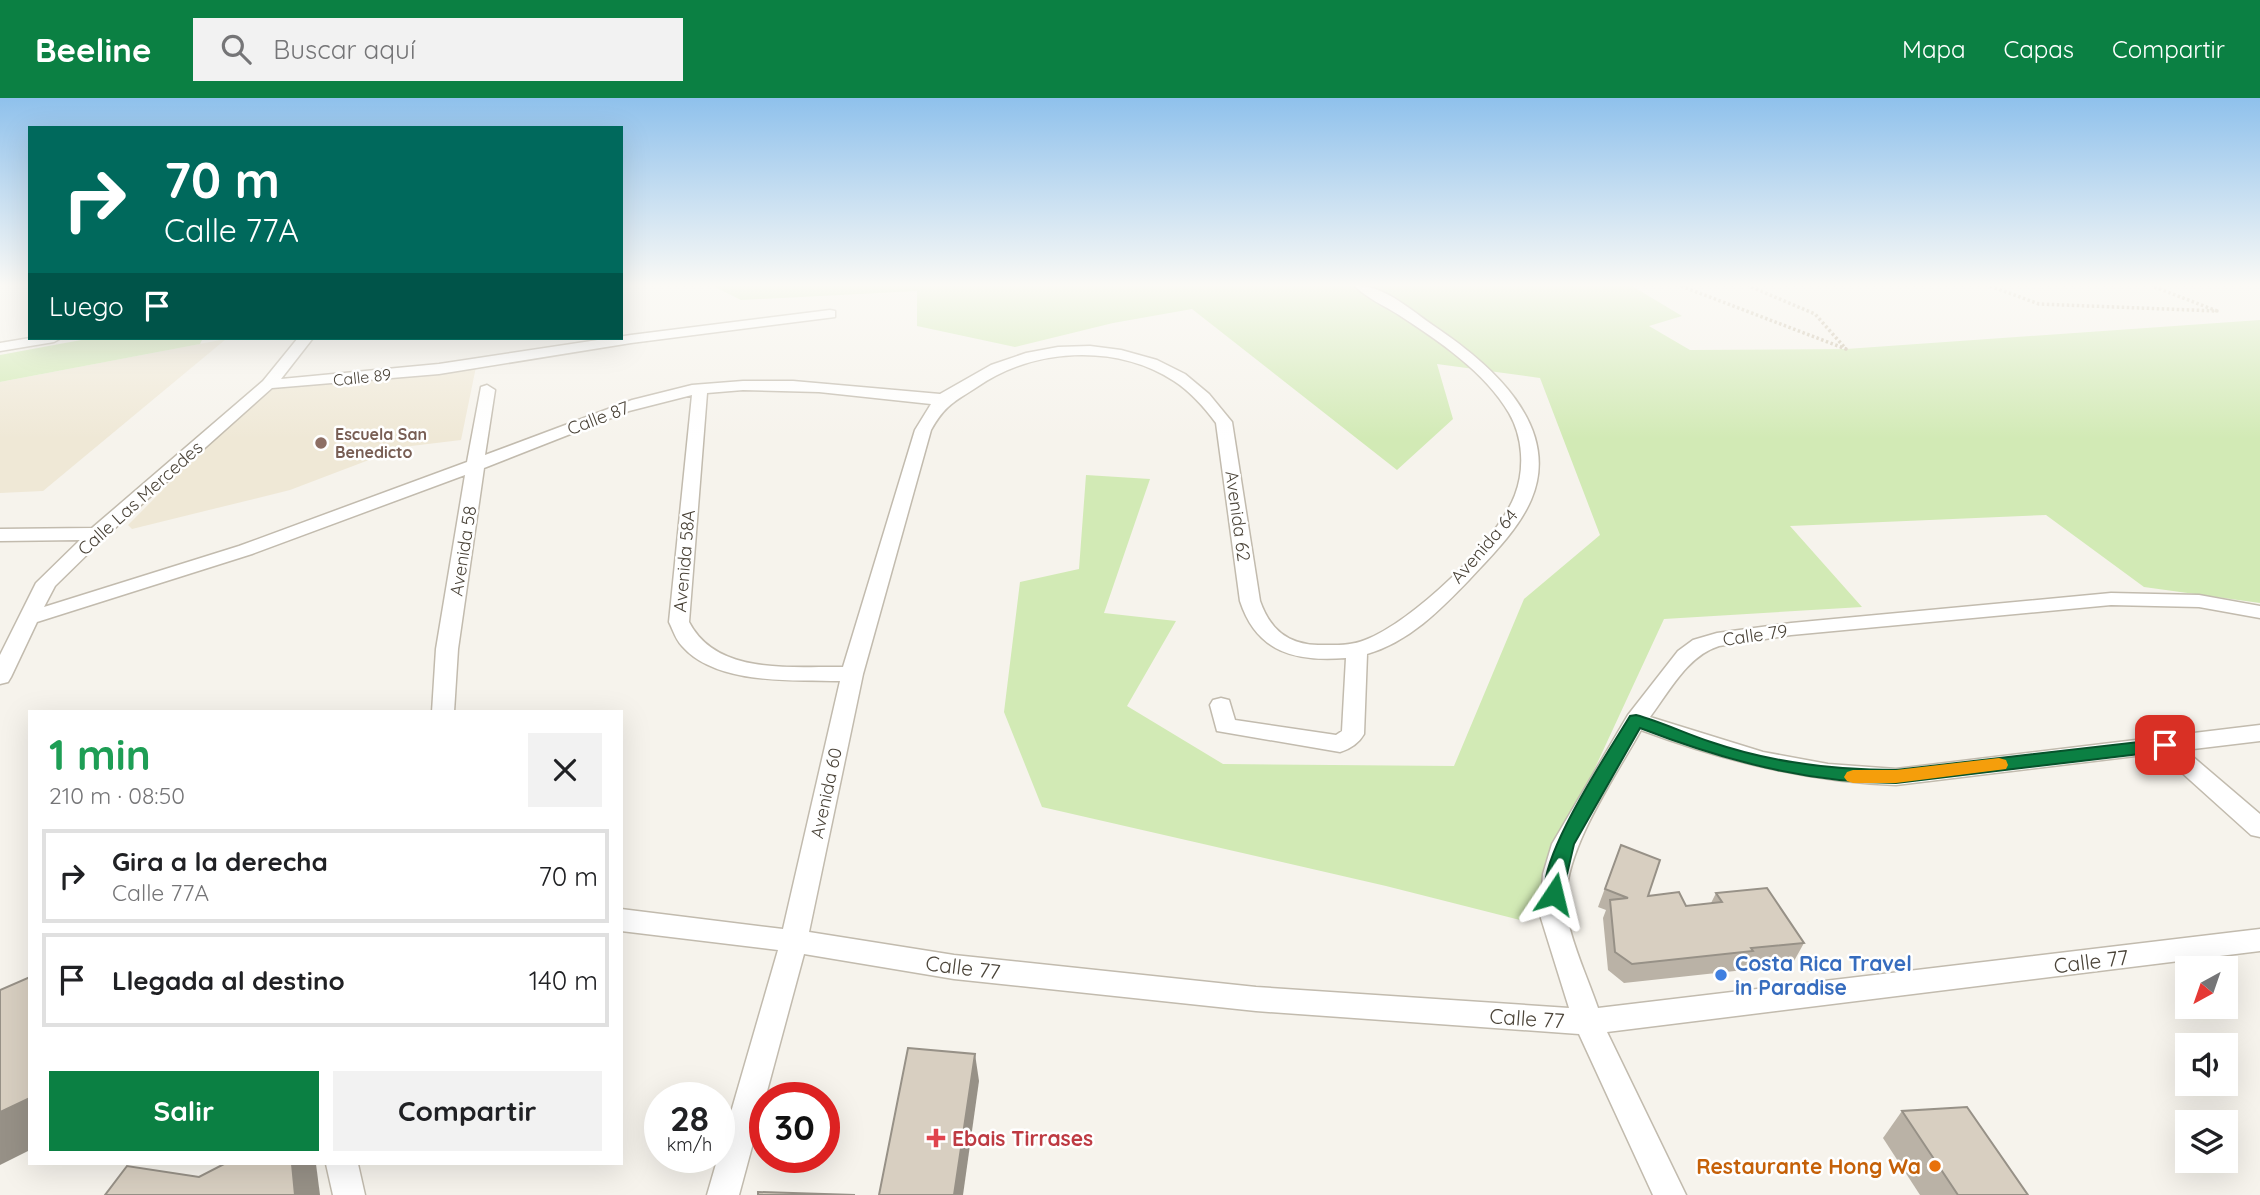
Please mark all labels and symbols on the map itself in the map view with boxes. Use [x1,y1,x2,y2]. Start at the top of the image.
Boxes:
street label: Calle 89 [332,364,392,390]
street label: Calle 87 [564,396,632,440]
place label: Escuela San Benedicto [335,424,427,462]
marker: Escuela San Benedicto [313,435,329,451]
street label: Calle Las Mercedes [73,436,207,560]
street label: Avenida 62 [1220,469,1256,563]
street label: Avenida 58 [445,504,481,598]
street label: Avenida 64 [1445,504,1523,588]
street label: Avenida 58A [668,508,700,613]
street label: Calle 79 [1721,619,1789,651]
pin [2135,715,2195,775]
street label: Avenida 60 [805,746,847,840]
position arrow [1517,857,1591,931]
street label: Calle 77 [2052,943,2130,978]
street label: Calle 77 [924,950,1002,985]
place label: Costa Rica Travel in Paradise [1735,950,1912,1000]
north arrow [2175,956,2238,1018]
marker: Costa Rica Travel in Paradise [1713,967,1729,983]
street label: Calle 77 [1489,1002,1566,1034]
speed limit sign: 30 [749,1082,840,1173]
place label: Ebais Tirrases [952,1125,1093,1151]
marker: Ebais Tirrases [926,1128,946,1148]
place label: Restaurante Hong Wa [1696,1153,1921,1179]
marker: Restaurante Hong Wa [1927,1158,1943,1174]

